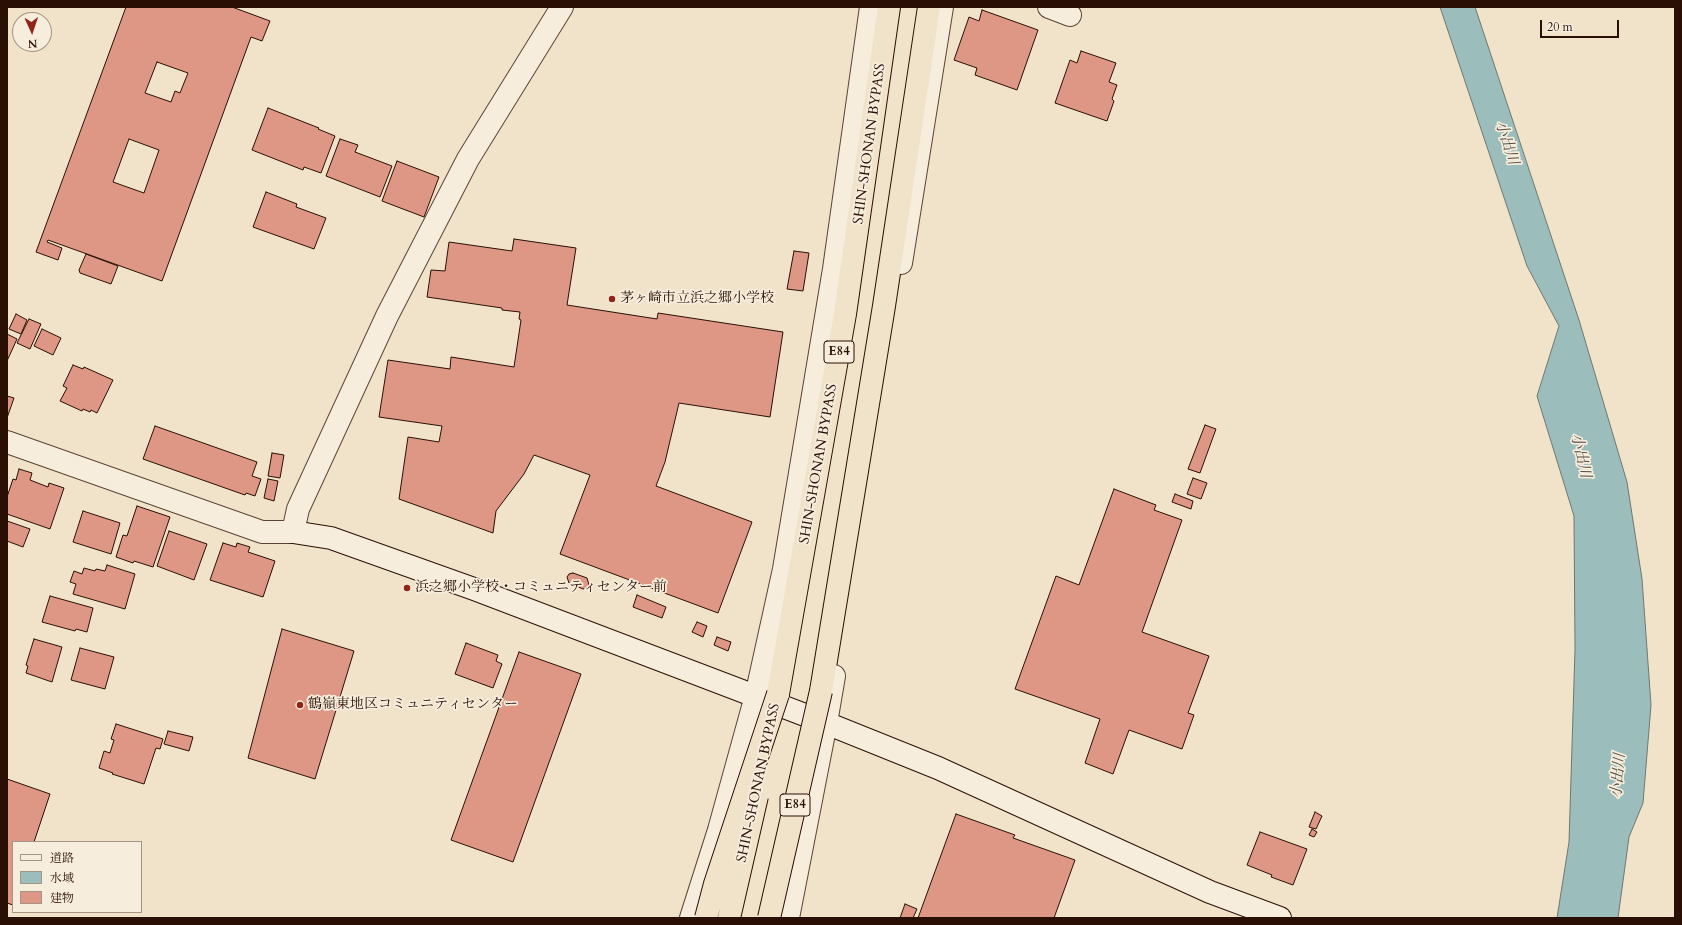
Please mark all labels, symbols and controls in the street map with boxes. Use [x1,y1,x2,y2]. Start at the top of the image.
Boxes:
north arrow [12,12,52,52]
scale bar [1542,12,1621,38]
text: 20 m [1547,19,1573,35]
text: N [27,36,38,51]
street label: SHIN-SHONAN BYPASS [850,62,890,226]
water label: 小出川 [1490,119,1522,167]
place label: 茅ヶ崎市立浜之郷小学校 [620,291,774,307]
marker: 茅ヶ崎市立浜之郷小学校 [607,294,617,304]
road number: E84 [824,341,854,363]
street label: SHIN-SHONAN BYPASS [797,383,841,545]
water label: 小出川 [1566,432,1594,480]
place label: 浜之郷小学校・コミュニティセンター前 [415,580,667,596]
marker: 浜之郷小学校・コミュニティセンター前 [402,583,412,593]
place label: 鶴嶺東地区コミュニティセンター [308,697,518,713]
marker: 鶴嶺東地区コミュニティセンター [295,700,305,710]
street label: SHIN-SHONAN BYPASS [734,702,784,864]
water label: 小出川 [1608,753,1630,799]
road number: E84 [780,794,810,816]
legend [12,841,142,913]
text: 道路 [50,850,74,866]
text: 水域 [50,870,74,886]
text: 建物 [50,890,74,906]

